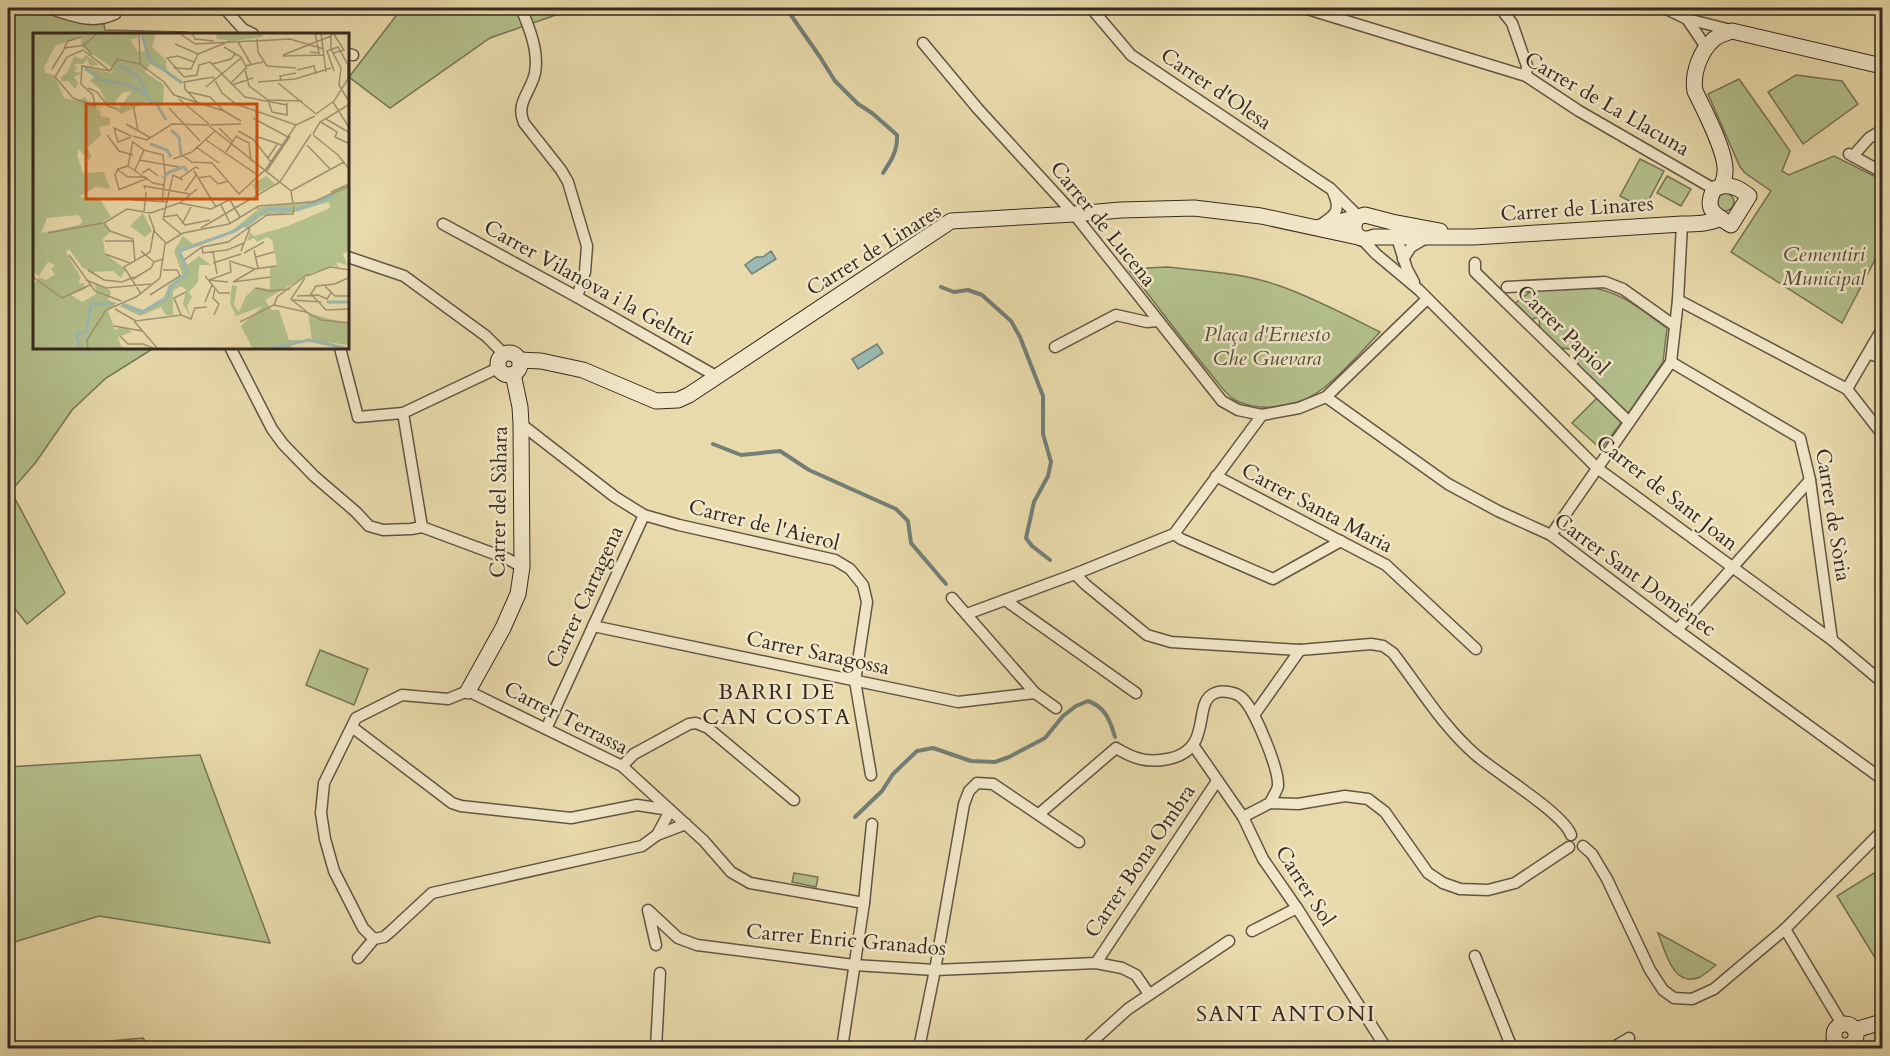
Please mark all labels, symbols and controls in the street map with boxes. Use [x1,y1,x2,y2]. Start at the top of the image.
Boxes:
inset map [33,33,350,350]
street label: Carrer d'Olesa [1155,41,1277,137]
street label: Carrer de La Llacuna [1519,45,1695,163]
street label: Carrer de Lucena [1043,155,1163,293]
street label: Carrer de Linares [1499,189,1655,229]
street label: Carrer de Linares [801,197,947,303]
street label: Carrer Vilanova i la Geltrú [479,213,699,353]
park label: Cementiri Municipal [1782,240,1867,293]
street label: Carrer Papiol [1510,278,1616,382]
park label: Plaça d'Ernesto Che Guevara [1204,320,1331,373]
street label: Carrer del Sàhara [483,426,515,578]
street label: Carrer de Sant Joan [1590,428,1744,558]
street label: Carrer de Sòria [1808,446,1858,584]
street label: Carrer Santa Maria [1236,456,1398,560]
street label: Carrer de l'Aierol [686,492,842,558]
street label: Carrer Sant Domènec [1548,506,1722,644]
street label: Carrer Cartagena [539,521,631,673]
street label: Carrer Saragossa [744,624,892,682]
street label: Carrer Terrassa [499,674,633,762]
district label: BARRI DE CAN COSTA [702,677,852,732]
street label: Carrer Bona Ombra [1078,778,1202,944]
street label: Carrer Sol [1268,840,1342,932]
street label: Carrer Enric Granados [745,917,947,963]
district label: SANT ANTONI [1196,999,1376,1029]

